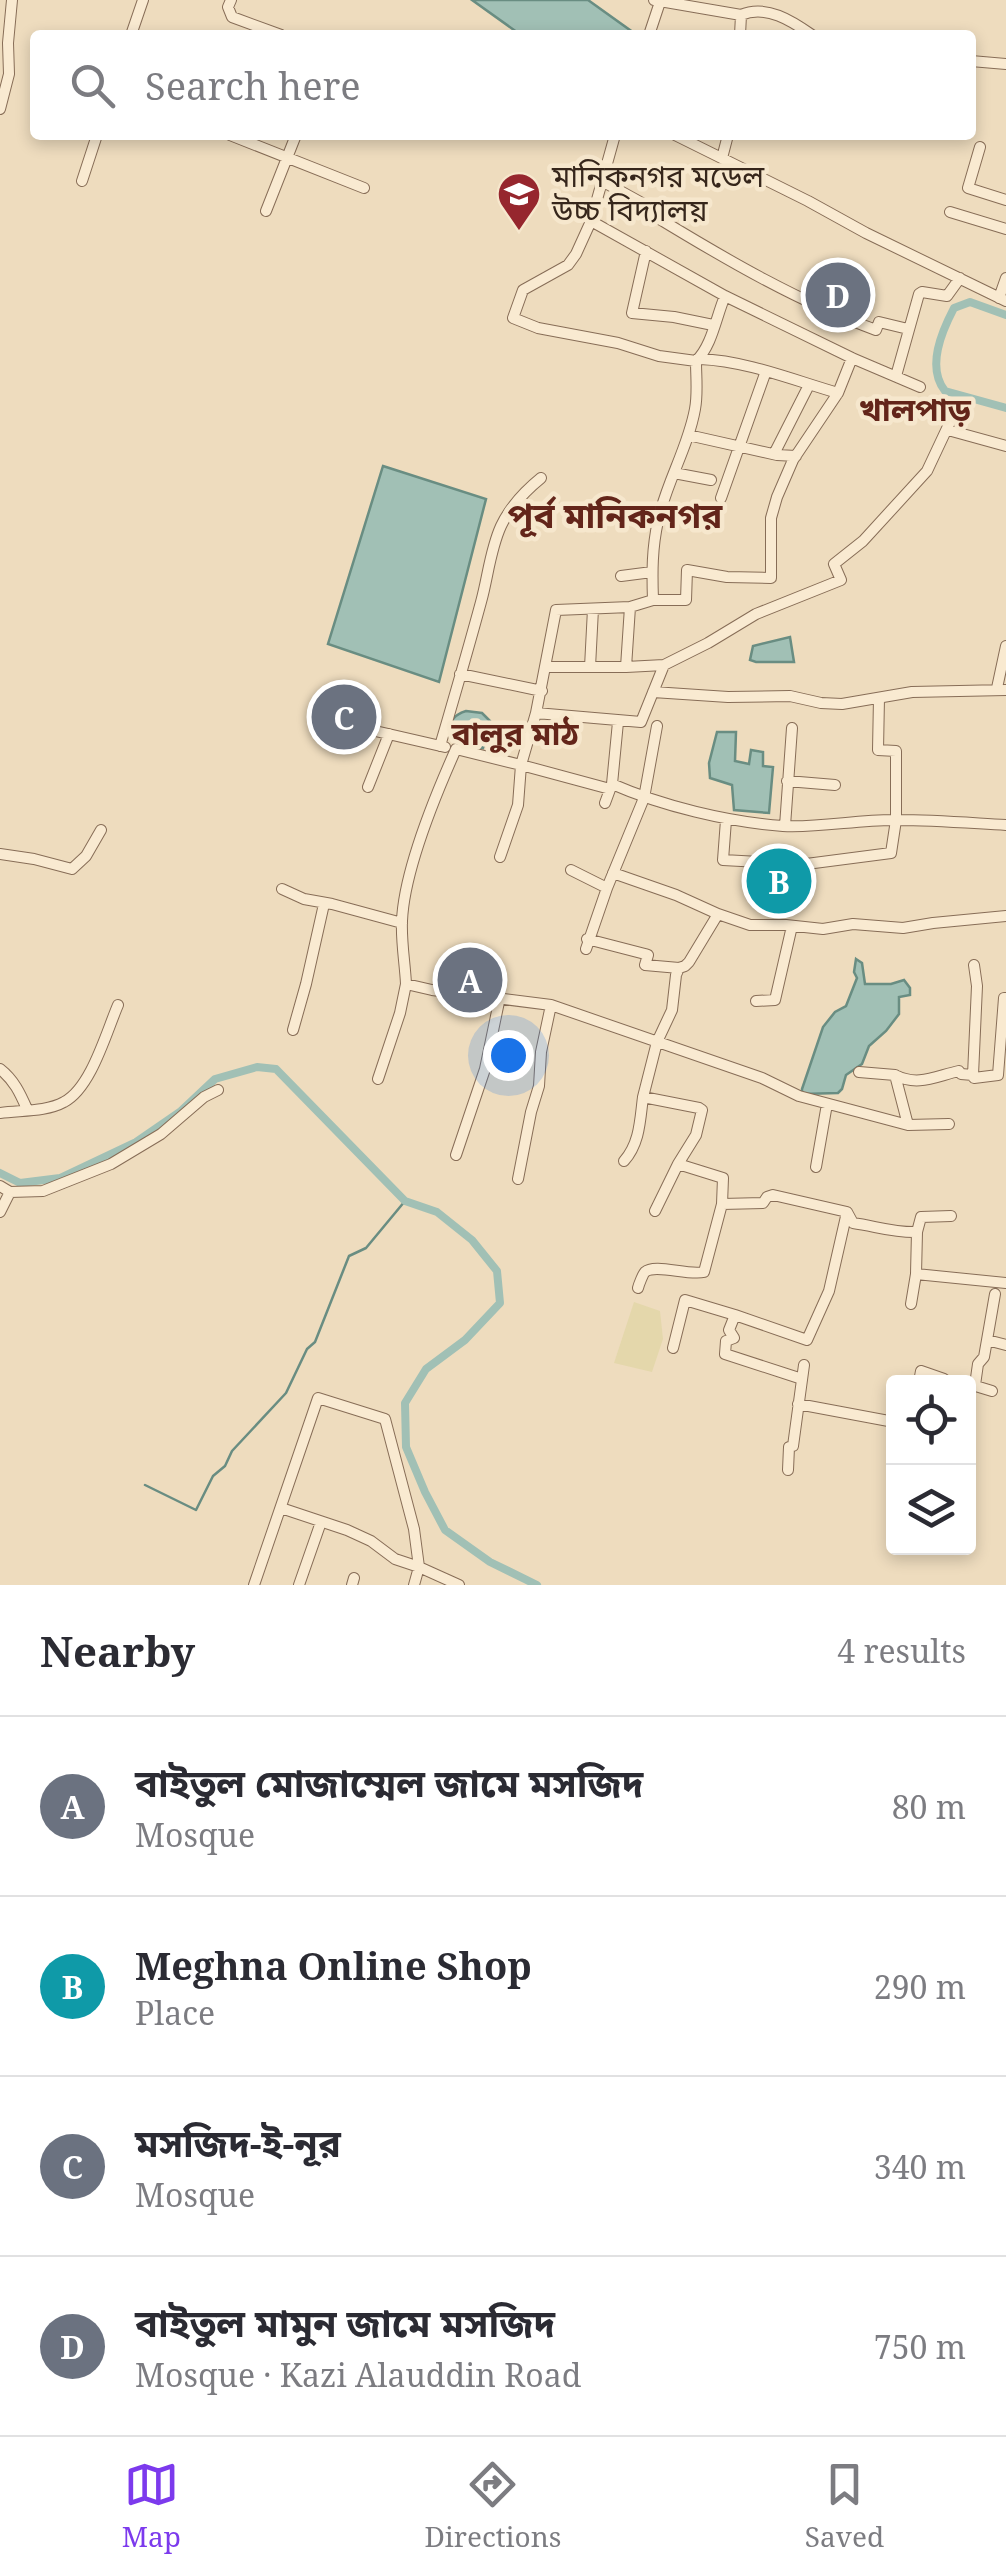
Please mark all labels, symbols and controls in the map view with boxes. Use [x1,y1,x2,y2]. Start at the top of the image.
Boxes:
search box [30,30,976,140]
icon: search [65,58,120,113]
text: Search here [145,59,361,111]
place label: মানিকনগর মডেল উচ্চ বিদ্যালয় [551,155,765,230]
school or university icon: মানিকনগর মডেল উচ্চ বিদ্যালয় [496,171,542,232]
pin: D [806,258,870,332]
district label: খালপাড় [859,387,972,430]
district label: পূর্ব মানিকনগর [508,491,723,538]
pin: C [312,680,376,754]
district label: বালুর মাঠ [450,711,580,754]
pin: B [746,844,812,918]
pin: A [438,942,502,1018]
your location [483,1030,534,1081]
map controls [886,1375,976,1555]
button: locate [886,1375,976,1465]
button: layers [886,1465,976,1555]
text: Nearby [40,1622,195,1679]
text: 4 results [837,1629,966,1672]
text: বাইতুল মোজাম্মেল জামে মসজিদ [135,1756,643,1808]
text: A [60,1785,85,1828]
text: 80 m [892,1785,966,1828]
text: Mosque [135,1813,255,1856]
text: Meghna Online Shop [135,1939,532,1991]
text: B [62,1965,83,2008]
text: 290 m [874,1965,966,2008]
text: Place [135,1991,215,2034]
text: মসজিদ-ই-নূর [135,2116,341,2168]
text: C [62,2145,83,2188]
text: 340 m [874,2145,966,2188]
text: Mosque [135,2173,255,2216]
text: বাইতুল মামুন জামে মসজিদ [135,2296,555,2348]
text: D [60,2325,85,2368]
text: 750 m [874,2325,966,2368]
text: Mosque · Kazi Alauddin Road [135,2353,581,2396]
tab: Map [122,2457,181,2555]
tab: Directions [424,2457,561,2555]
tab: Saved [805,2457,884,2555]

